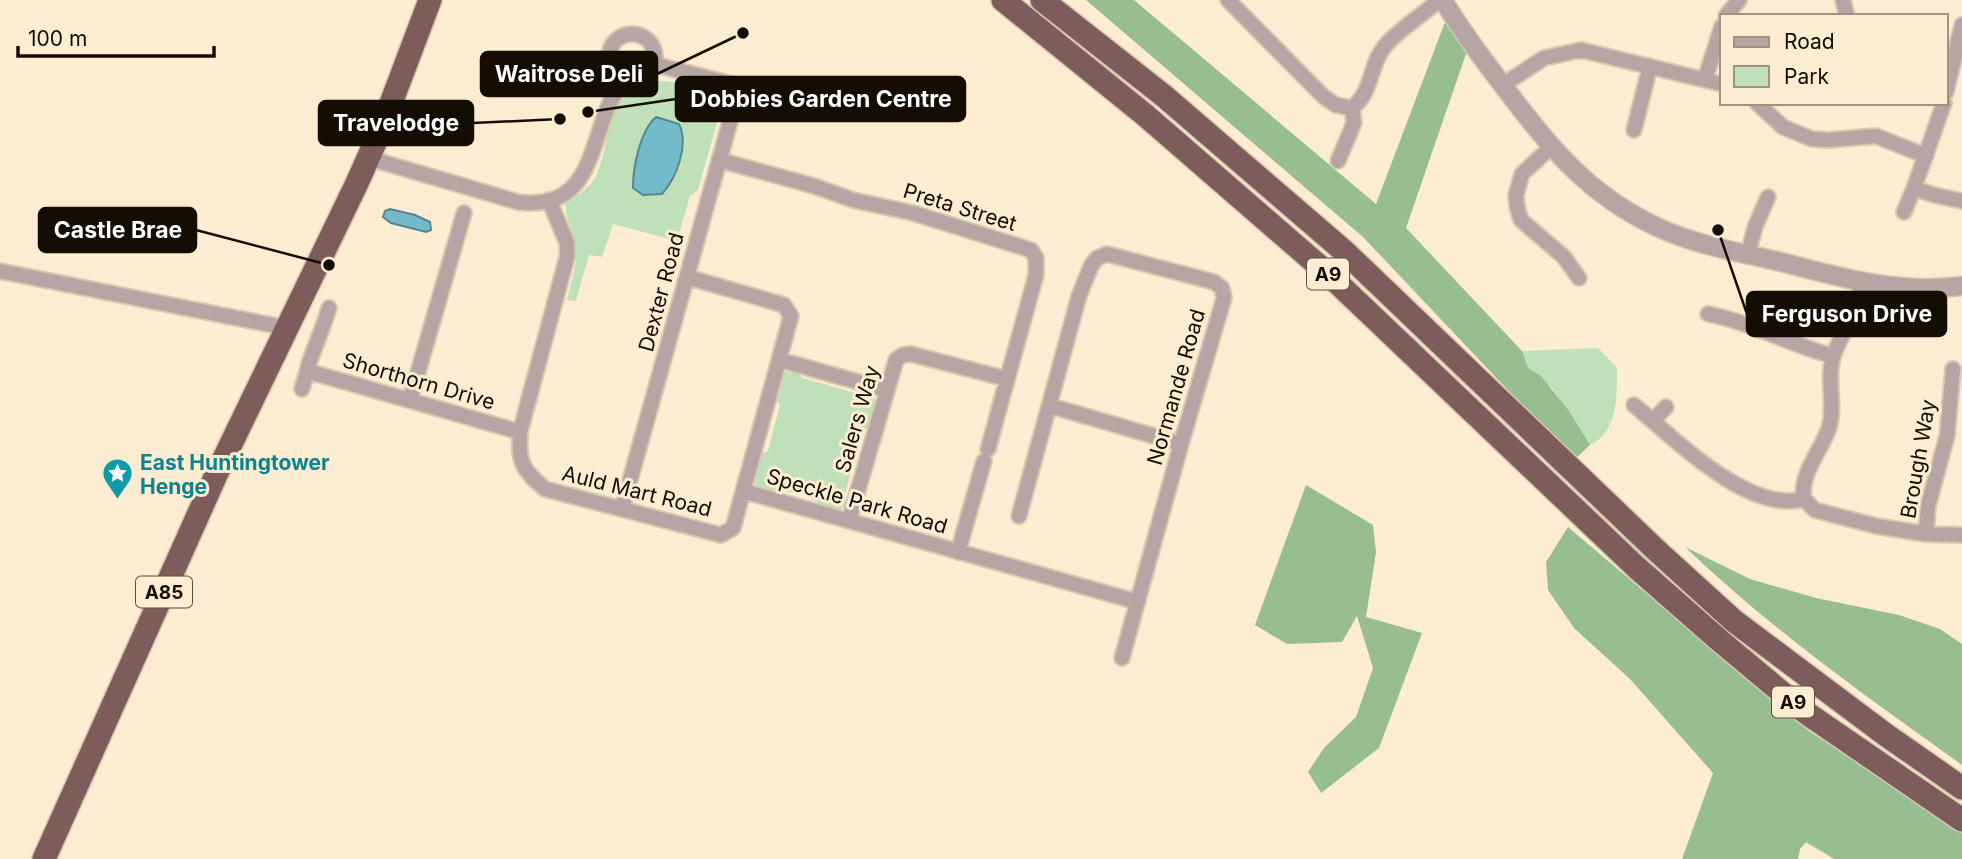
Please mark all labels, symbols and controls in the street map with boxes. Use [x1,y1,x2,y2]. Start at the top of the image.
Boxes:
scale bar [18,14,214,58]
legend [1720,14,1948,105]
text: 100 m [28,26,87,51]
text: Road [1784,29,1835,54]
callout: Waitrose Deli [481,52,657,96]
text: Waitrose Deli [495,60,643,88]
text: Park [1784,64,1829,89]
callout: Dobbies Garden Centre [676,77,965,121]
text: Dobbies Garden Centre [690,85,952,113]
callout: Travelodge [319,101,473,145]
text: Travelodge [333,109,459,137]
street label: Preta Street [900,178,1020,236]
callout: Castle Brae [39,208,196,252]
text: Castle Brae [54,216,182,244]
street label: Dexter Road [633,230,689,354]
road number: A9 [1307,258,1349,290]
callout: Ferguson Drive [1747,292,1946,336]
text: Ferguson Drive [1762,300,1932,328]
street label: Normande Road [1142,306,1210,468]
street label: Shorthorn Drive [340,347,498,415]
street label: Salers Way [830,362,884,476]
street label: Brough Way [1895,397,1941,520]
place label: East Huntingtower Henge [140,450,330,499]
place icon: East Huntingtower Henge [100,457,134,501]
street label: Auld Mart Road [560,460,714,522]
street label: Speckle Park Road [764,463,950,539]
road number: A85 [136,576,192,608]
road number: A9 [1772,687,1814,718]

